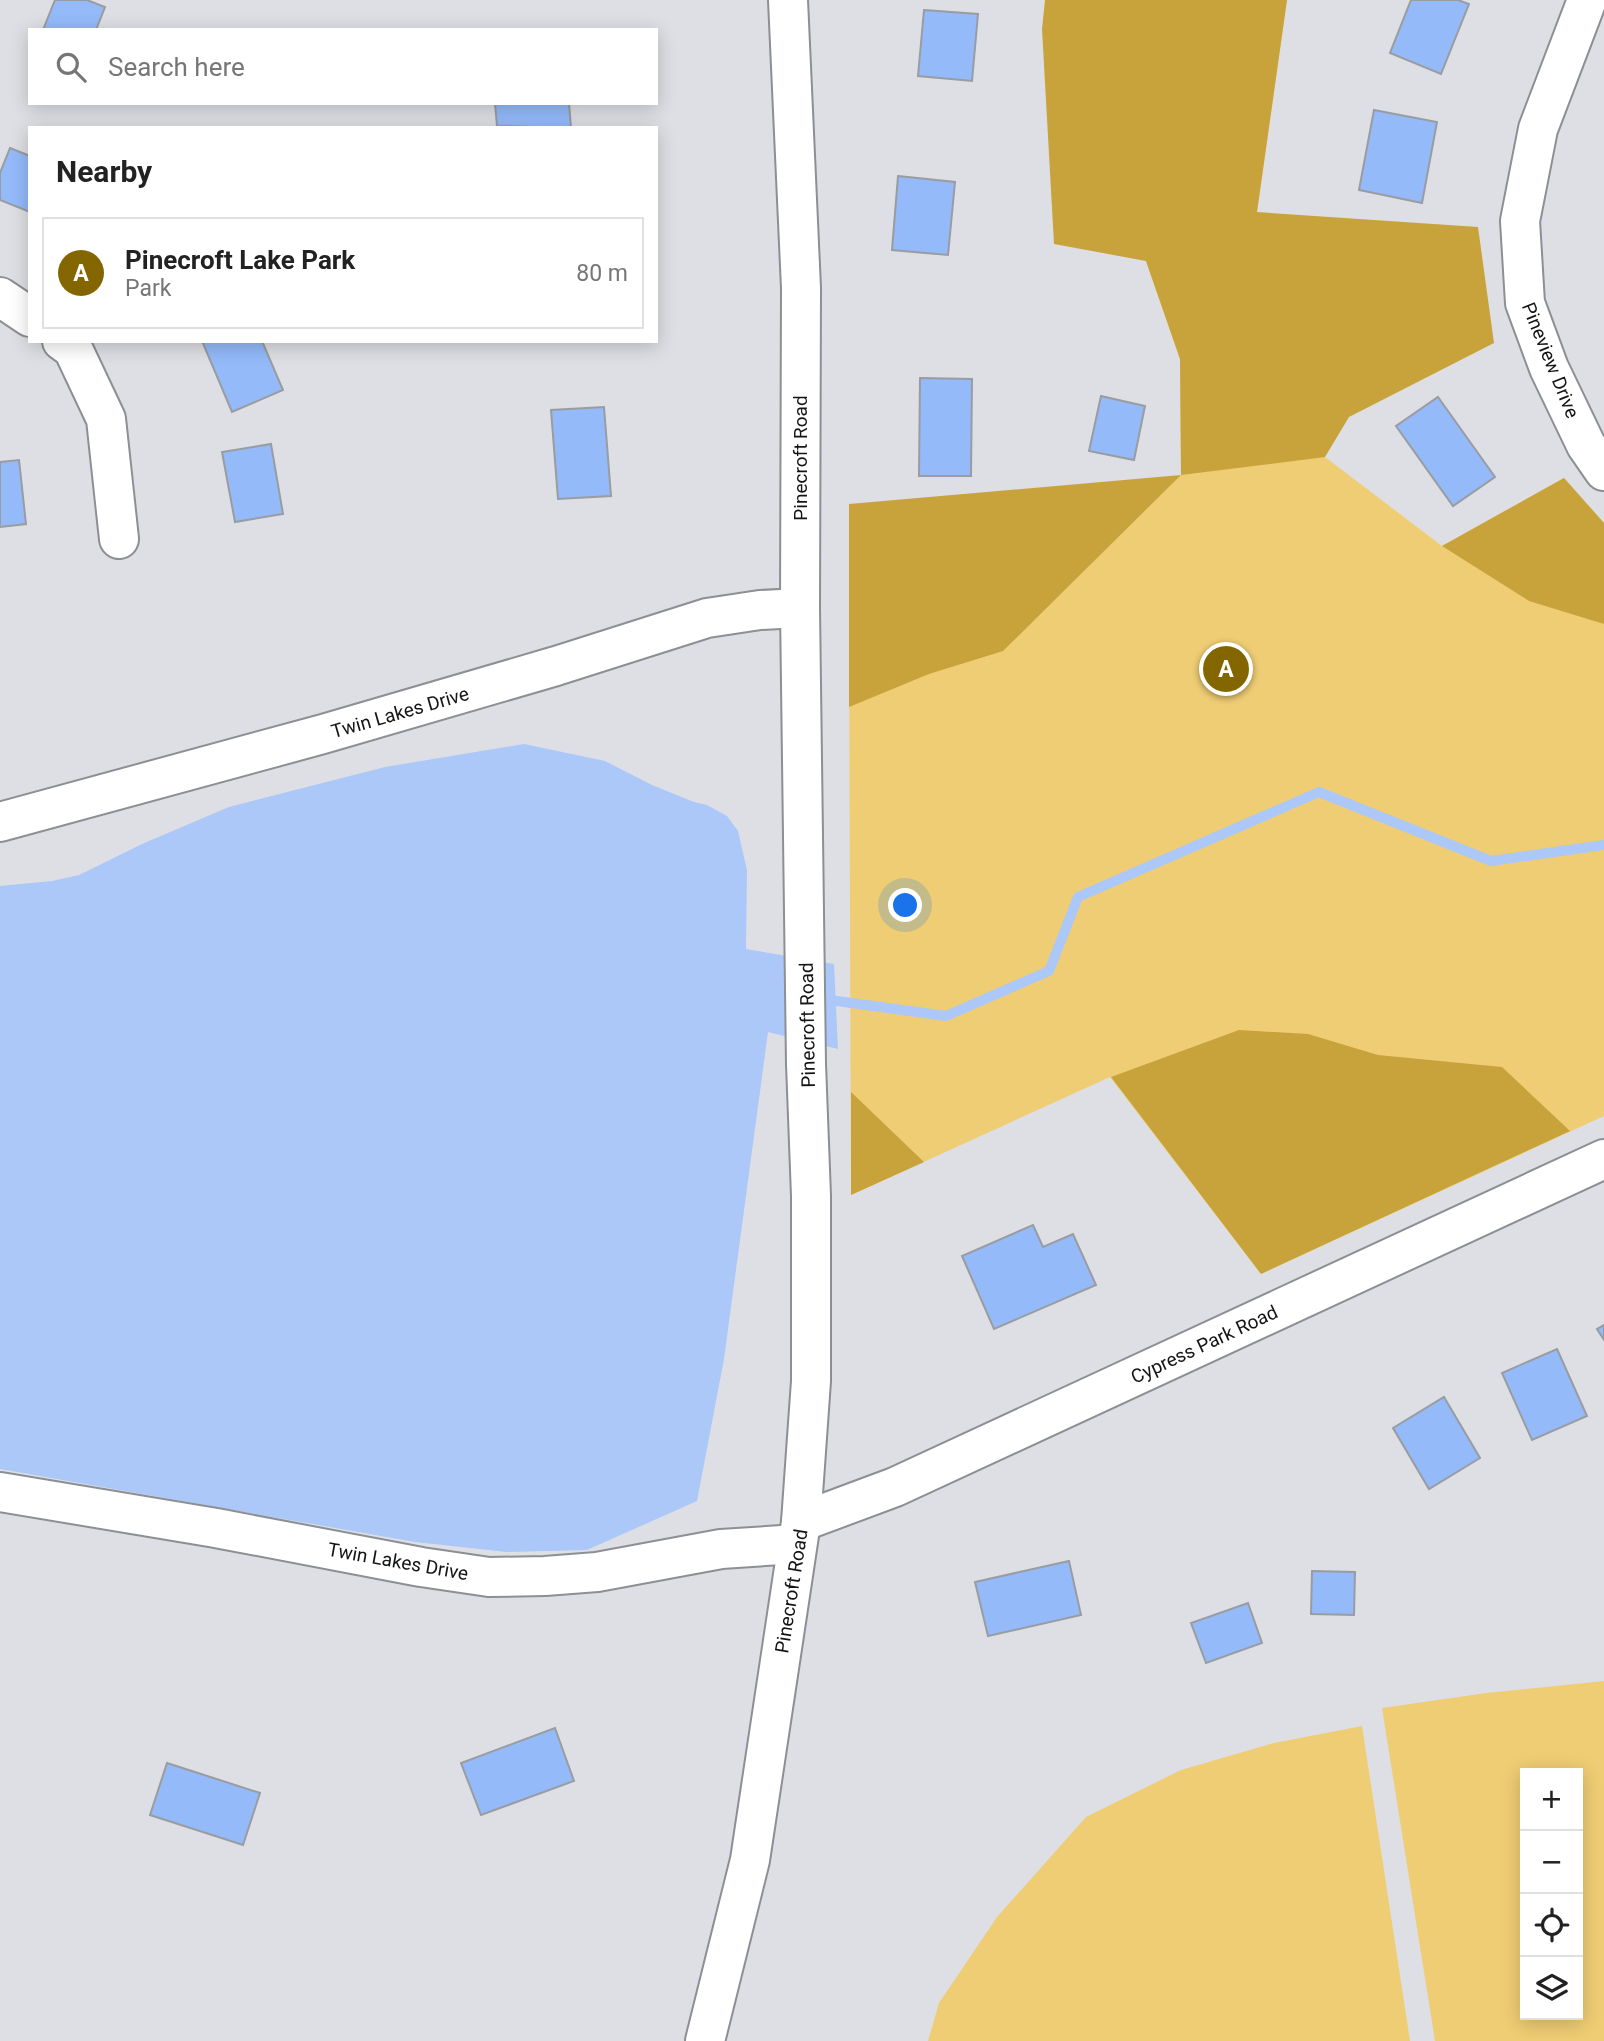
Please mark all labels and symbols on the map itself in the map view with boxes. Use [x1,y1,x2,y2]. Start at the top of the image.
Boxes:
street label: Pineview Drive [1517,299,1584,421]
street label: Pinecroft Road [789,395,812,521]
pin: A [1203,643,1249,695]
street label: Twin Lakes Drive [329,682,472,743]
your location [888,888,922,922]
street label: Pinecroft Road [795,962,820,1088]
street label: Cypress Park Road [1127,1300,1281,1389]
street label: Pinecroft Road [770,1527,813,1655]
street label: Twin Lakes Drive [326,1538,470,1585]

